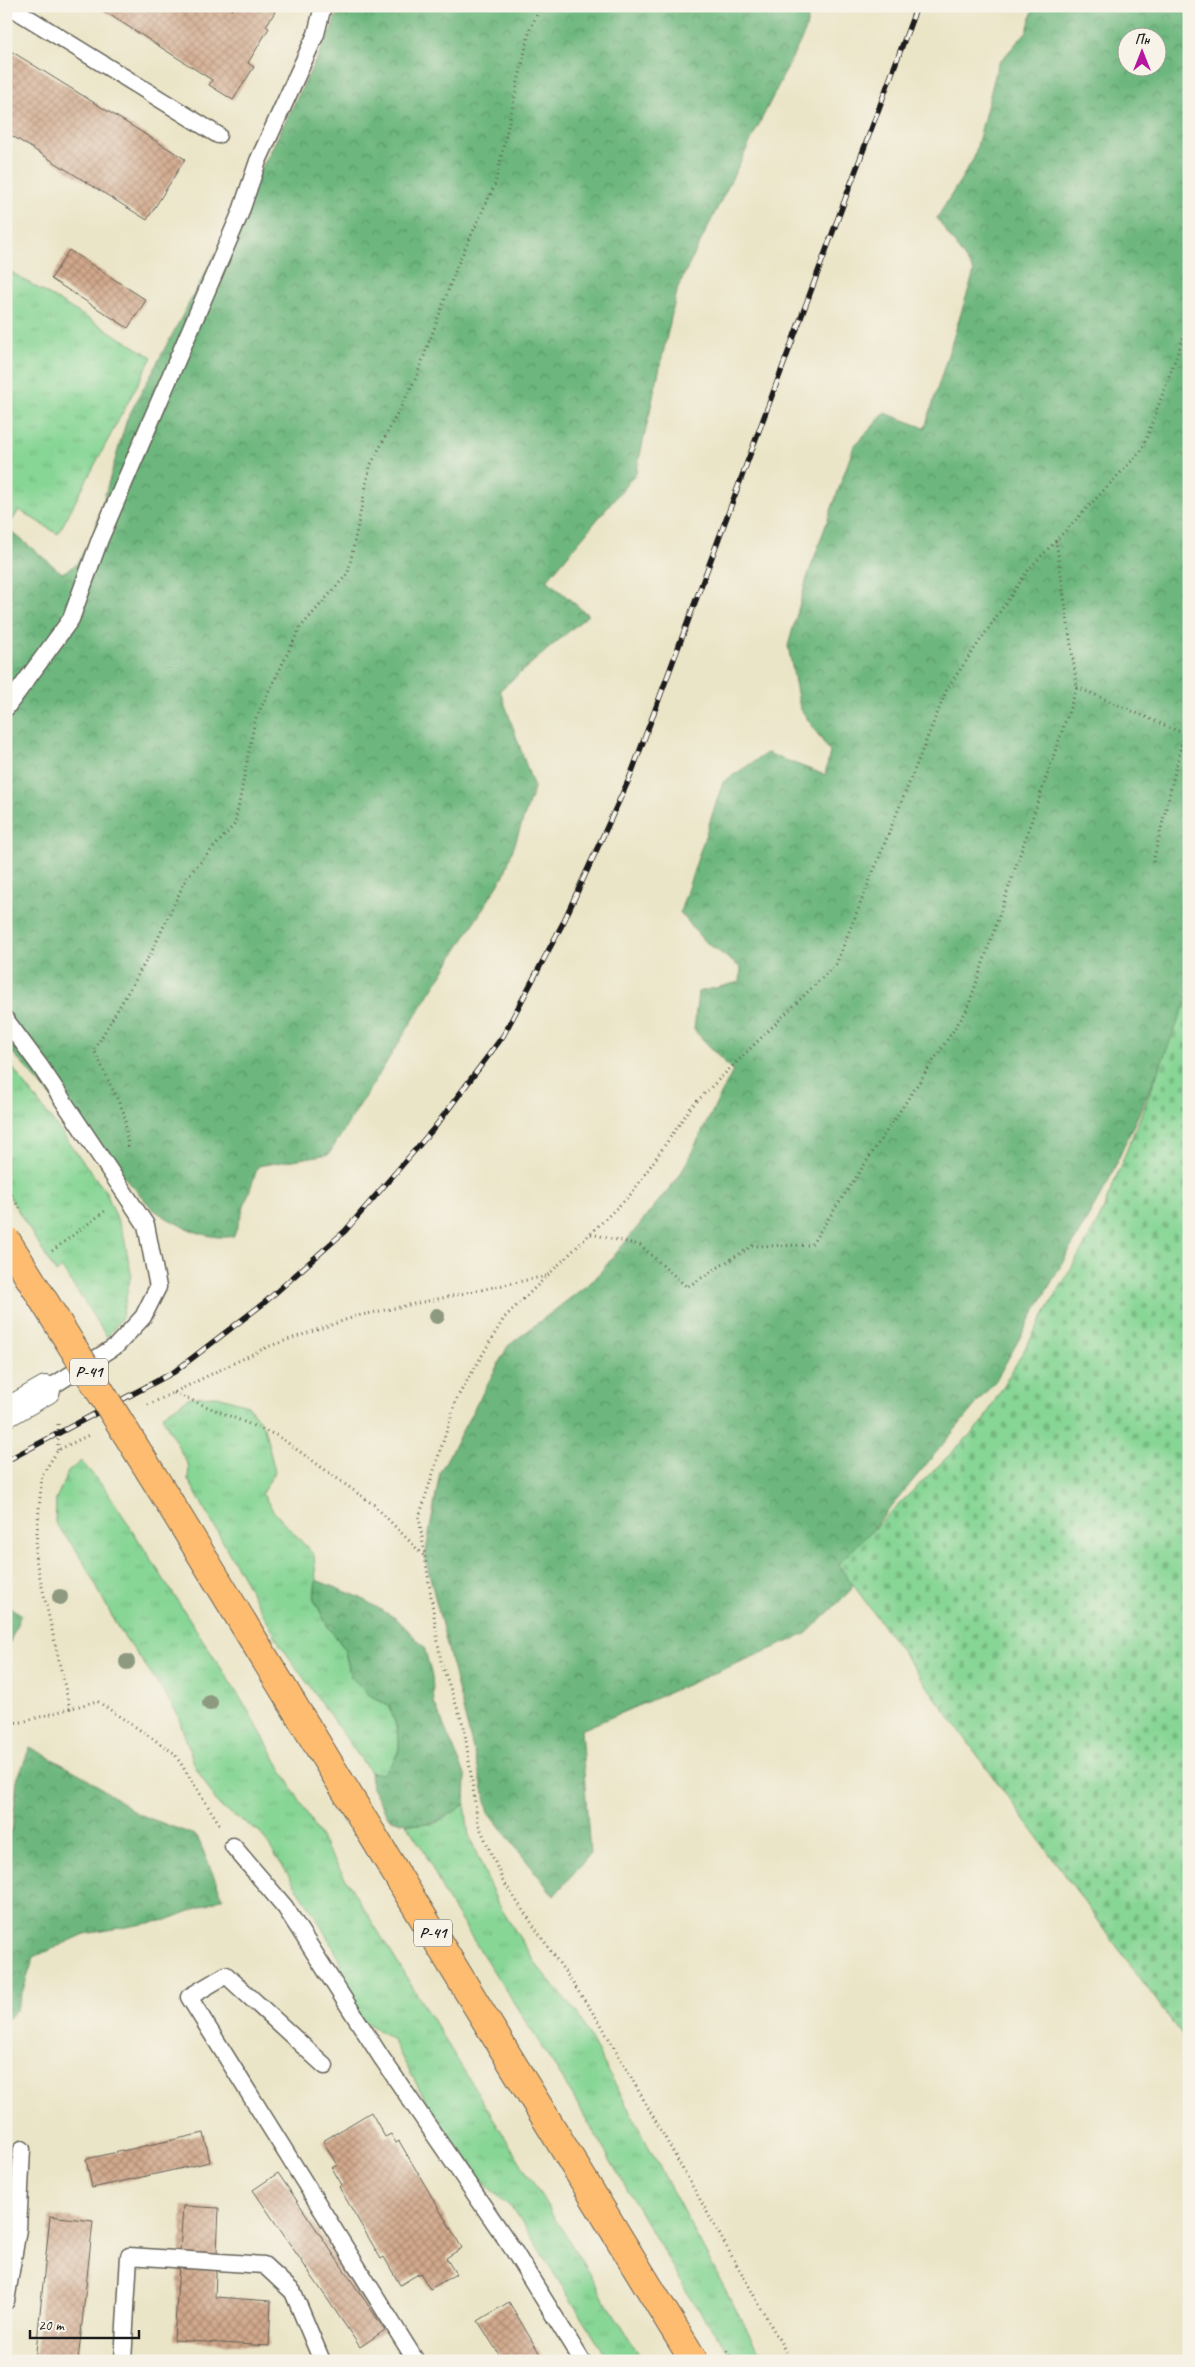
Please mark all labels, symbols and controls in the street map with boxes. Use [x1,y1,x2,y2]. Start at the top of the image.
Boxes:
north arrow [1118,28,1168,78]
text: Пн [1135,31,1150,48]
road number: Р-41 [70,1358,108,1385]
road number: Р-41 [414,1920,452,1946]
scale bar [30,2307,139,2339]
text: 20 m [38,2316,65,2335]

